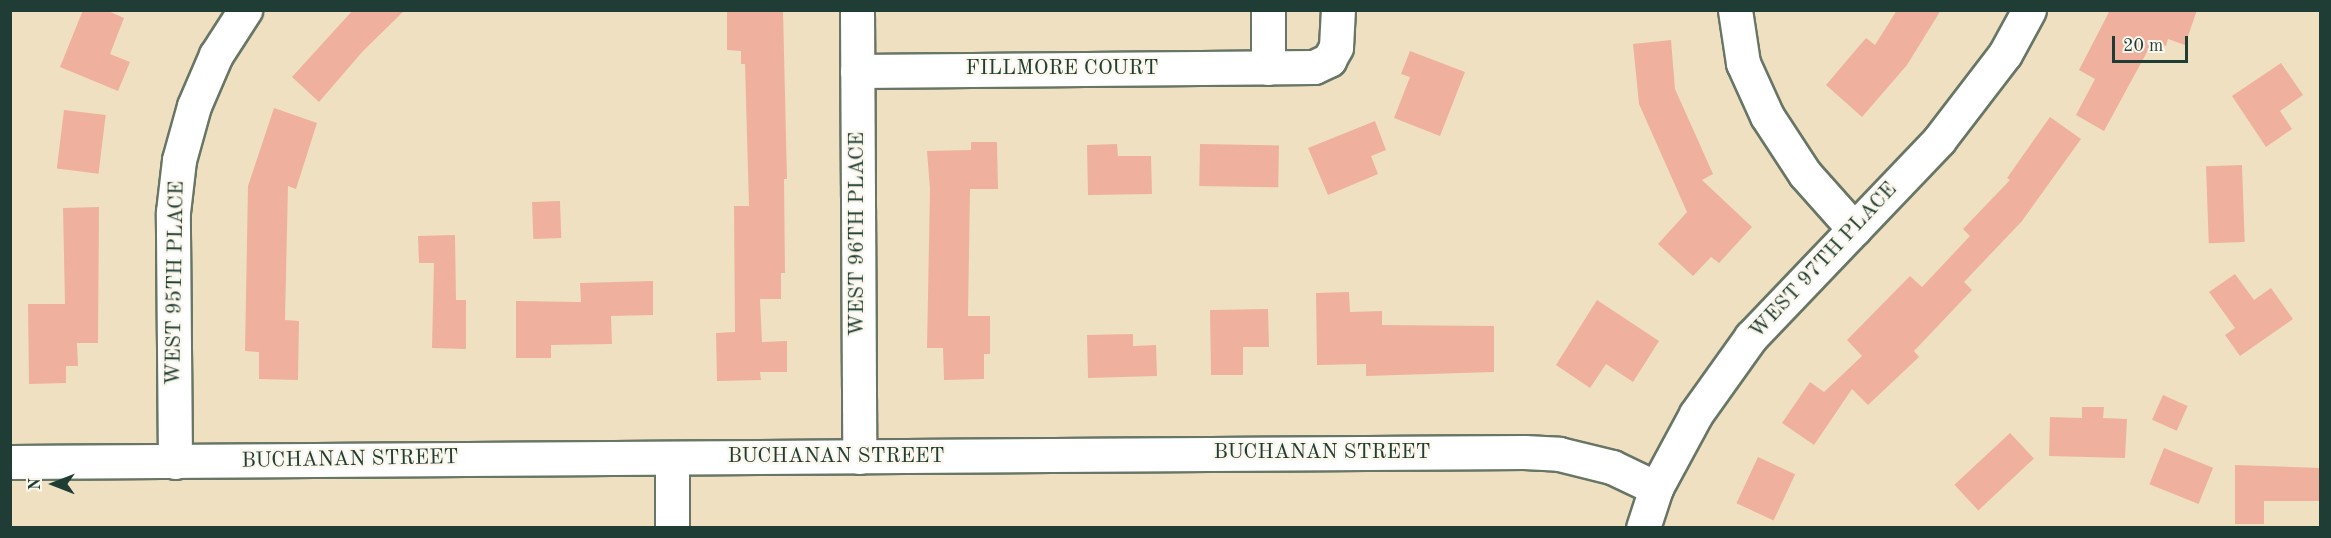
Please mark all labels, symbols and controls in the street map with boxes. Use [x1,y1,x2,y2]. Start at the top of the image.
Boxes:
scale bar [2115,24,2192,62]
text: 20 m [2123,37,2163,55]
street label: FILLMORE COURT [966,56,1158,82]
street label: WEST 96TH PLACE [845,132,871,336]
street label: WEST 97TH PLACE [1745,178,1903,344]
street label: WEST 95TH PLACE [162,181,190,385]
street label: BUCHANAN STREET [1213,440,1431,466]
street label: BUCHANAN STREET [727,444,945,470]
street label: BUCHANAN STREET [241,446,459,474]
north arrow [24,454,84,514]
text: N [28,478,44,490]

